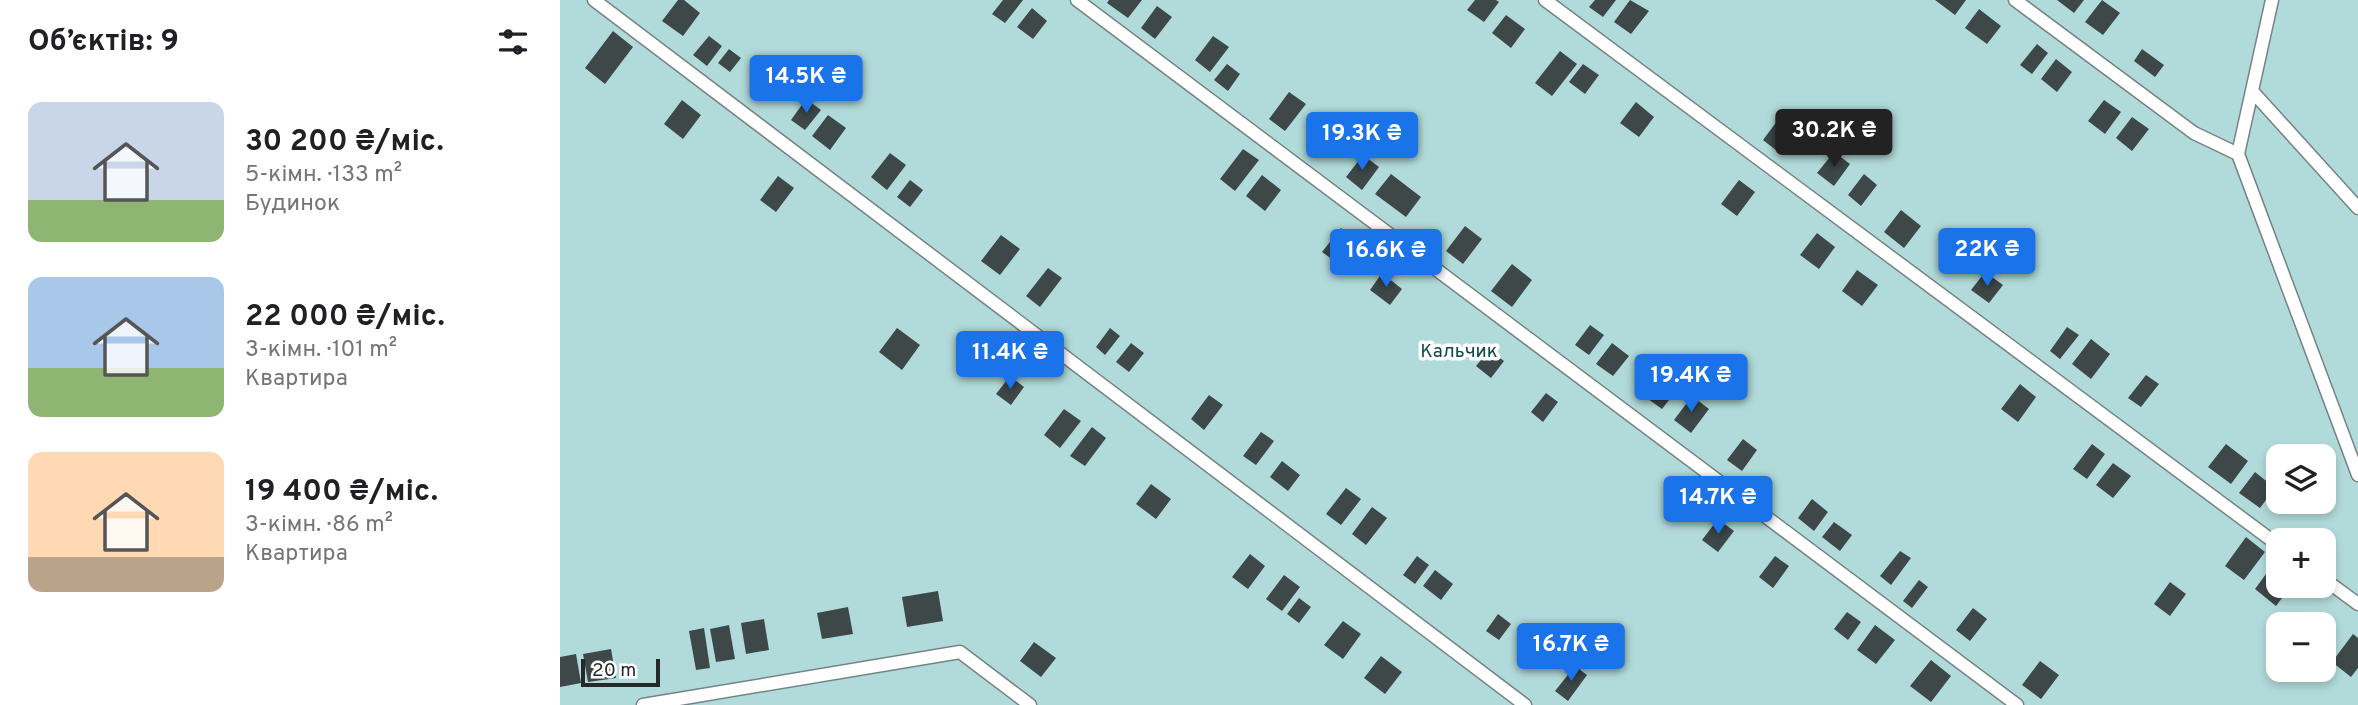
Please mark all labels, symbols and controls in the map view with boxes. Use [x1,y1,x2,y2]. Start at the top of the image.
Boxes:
icon: filters [494,23,532,61]
text: Об’єктів: 9 [28,24,179,61]
pin: 14.5K ₴ [741,55,871,115]
text: 14.5K ₴ [766,63,846,92]
pin: 30.2K ₴ [1769,110,1899,169]
pin: 19.3K ₴ [1297,113,1427,172]
text: 30.2K ₴ [1791,117,1877,146]
text: 19.3K ₴ [1322,120,1402,149]
text: 30 200 ₴/міс. [245,124,444,161]
icon: home [84,130,168,214]
text: 5-кімн. · 133 m² [245,161,402,190]
text: Будинок [245,190,340,219]
pin: 22K ₴ [1938,229,2036,288]
pin: 16.6K ₴ [1321,230,1451,289]
text: 22K ₴ [1954,236,2020,265]
text: 16.6K ₴ [1346,237,1426,266]
text: 22 000 ₴/міс. [245,299,445,336]
icon: home [84,305,168,389]
pin: 11.4K ₴ [945,332,1075,391]
text: 3-кімн. · 101 m² [245,336,397,365]
text: 11.4K ₴ [972,339,1048,368]
park label: Кальчик [1420,340,1498,364]
pin: 19.4K ₴ [1626,354,1756,414]
text: 19.4K ₴ [1651,362,1731,391]
text: Квартира [245,365,348,394]
map controls [2266,444,2336,682]
button: layers [2266,444,2336,514]
text: 19 400 ₴/міс. [245,474,438,511]
pin: 14.7K ₴ [1653,476,1783,536]
icon: home [84,480,168,564]
text: 14.7K ₴ [1679,484,1757,513]
text: 3-кімн. · 86 m² [245,511,393,540]
button: + [2266,528,2336,598]
text: Квартира [245,540,348,569]
button: − [2266,612,2336,682]
pin: 16.7K ₴ [1506,624,1636,683]
text: 16.7K ₴ [1533,631,1609,660]
scale bar [581,656,660,688]
text: 20 m [592,659,636,683]

